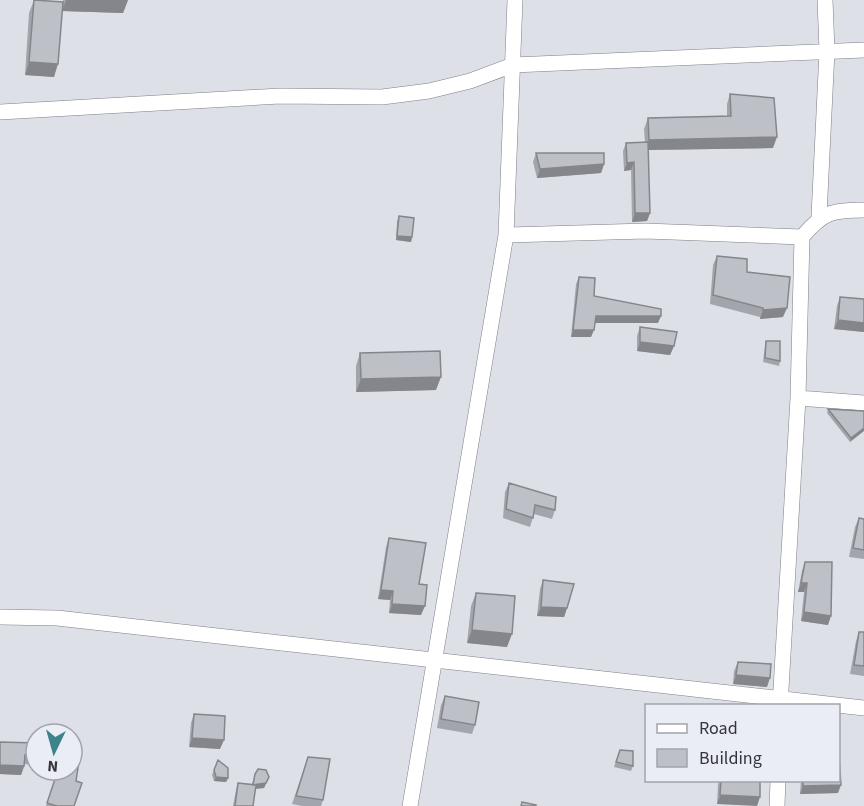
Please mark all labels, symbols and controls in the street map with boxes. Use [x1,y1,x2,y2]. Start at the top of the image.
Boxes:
legend [645,704,840,782]
text: Road [699,716,738,741]
north arrow [24,722,84,782]
text: Building [699,746,762,771]
text: N [47,755,59,777]

